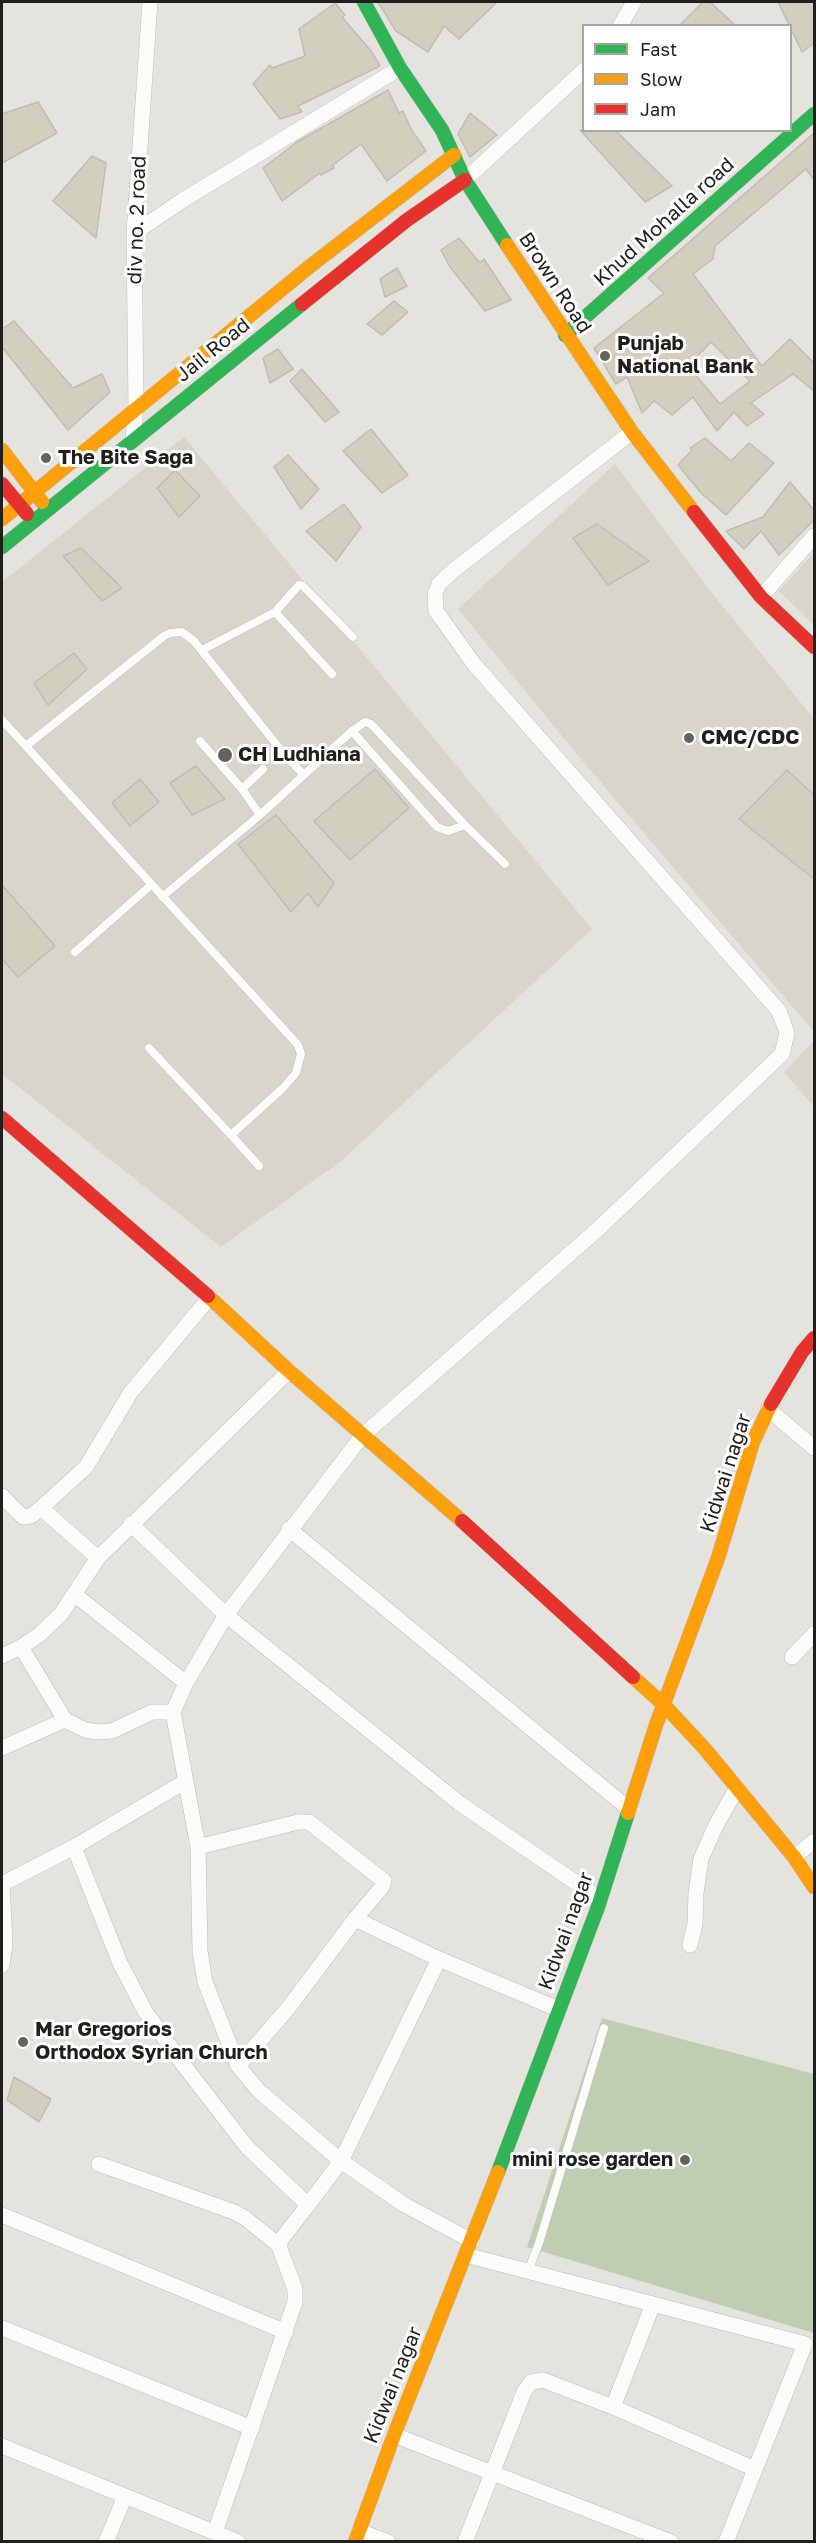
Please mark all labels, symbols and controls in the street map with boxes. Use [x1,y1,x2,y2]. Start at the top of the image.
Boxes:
legend [582,24,792,132]
text: Fast [640,38,677,60]
text: Slow [640,68,682,90]
text: Jam [640,98,676,120]
street label: Khud Mohalla road [589,153,739,291]
street label: div no. 2 road [123,155,151,285]
street label: Brown Road [514,228,596,338]
street label: Jail Road [171,313,255,387]
place label: Punjab National Bank [617,332,754,379]
marker: Punjab National Bank [598,349,612,363]
place label: The Bite Saga [58,446,193,470]
marker: The Bite Saga [39,451,53,465]
place label: CMC/CDC [701,726,799,750]
marker: CMC/CDC [682,731,696,745]
place label: CH Ludhiana [238,743,361,767]
marker: CH Ludhiana [216,746,234,764]
street label: Kidwai nagar [695,1410,757,1536]
street label: Kidwai nagar [534,1869,598,1993]
place label: Mar Gregorios Orthodox Syrian Church [35,2018,268,2065]
marker: Mar Gregorios Orthodox Syrian Church [16,2035,30,2049]
place label: mini rose garden [512,2148,673,2172]
marker: mini rose garden [678,2153,692,2167]
street label: Kidwai nagar [359,2323,427,2447]

